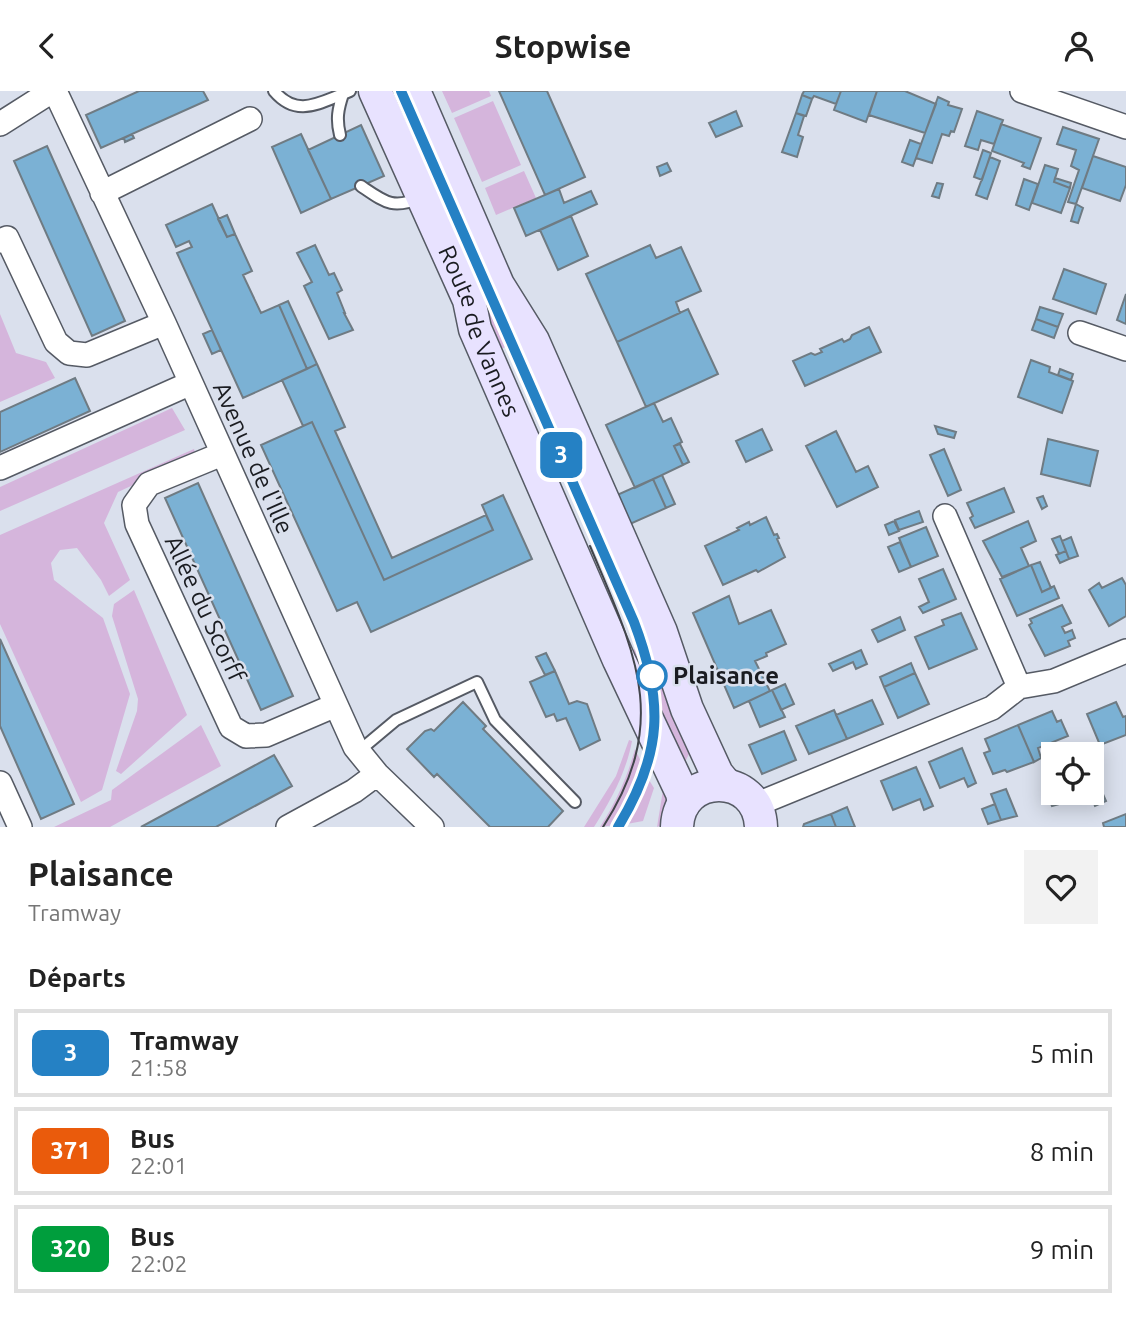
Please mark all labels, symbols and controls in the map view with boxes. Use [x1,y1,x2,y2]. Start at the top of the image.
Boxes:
icon: back [28,27,66,65]
icon: person [1060,27,1098,65]
text: Stopwise [494,28,632,64]
street label: Route de Vannes [433,241,525,421]
street label: Avenue de l'Ille [208,378,299,538]
line badge: 3 [538,432,584,478]
text: 3 [554,441,568,468]
street label: Allée du Scorff [160,531,251,687]
marker: Plaisance [637,661,667,691]
place label: Plaisance [673,662,779,689]
map controls [1041,742,1104,805]
button: locate [1041,742,1104,805]
button: heart [1024,850,1098,924]
text: Plaisance [28,855,174,892]
text: Tramway [28,900,121,925]
text: Départs [28,963,126,992]
text: Tramway [130,1026,239,1055]
text: 3 [64,1039,77,1066]
text: 5 min [1030,1039,1094,1068]
text: 21:58 [130,1055,188,1080]
text: Bus [130,1124,175,1153]
text: 371 [50,1137,91,1164]
text: 8 min [1030,1137,1094,1166]
text: 22:01 [130,1153,188,1178]
text: Bus [130,1222,175,1251]
text: 320 [50,1235,91,1262]
text: 9 min [1030,1235,1094,1264]
text: 22:02 [130,1251,188,1276]

